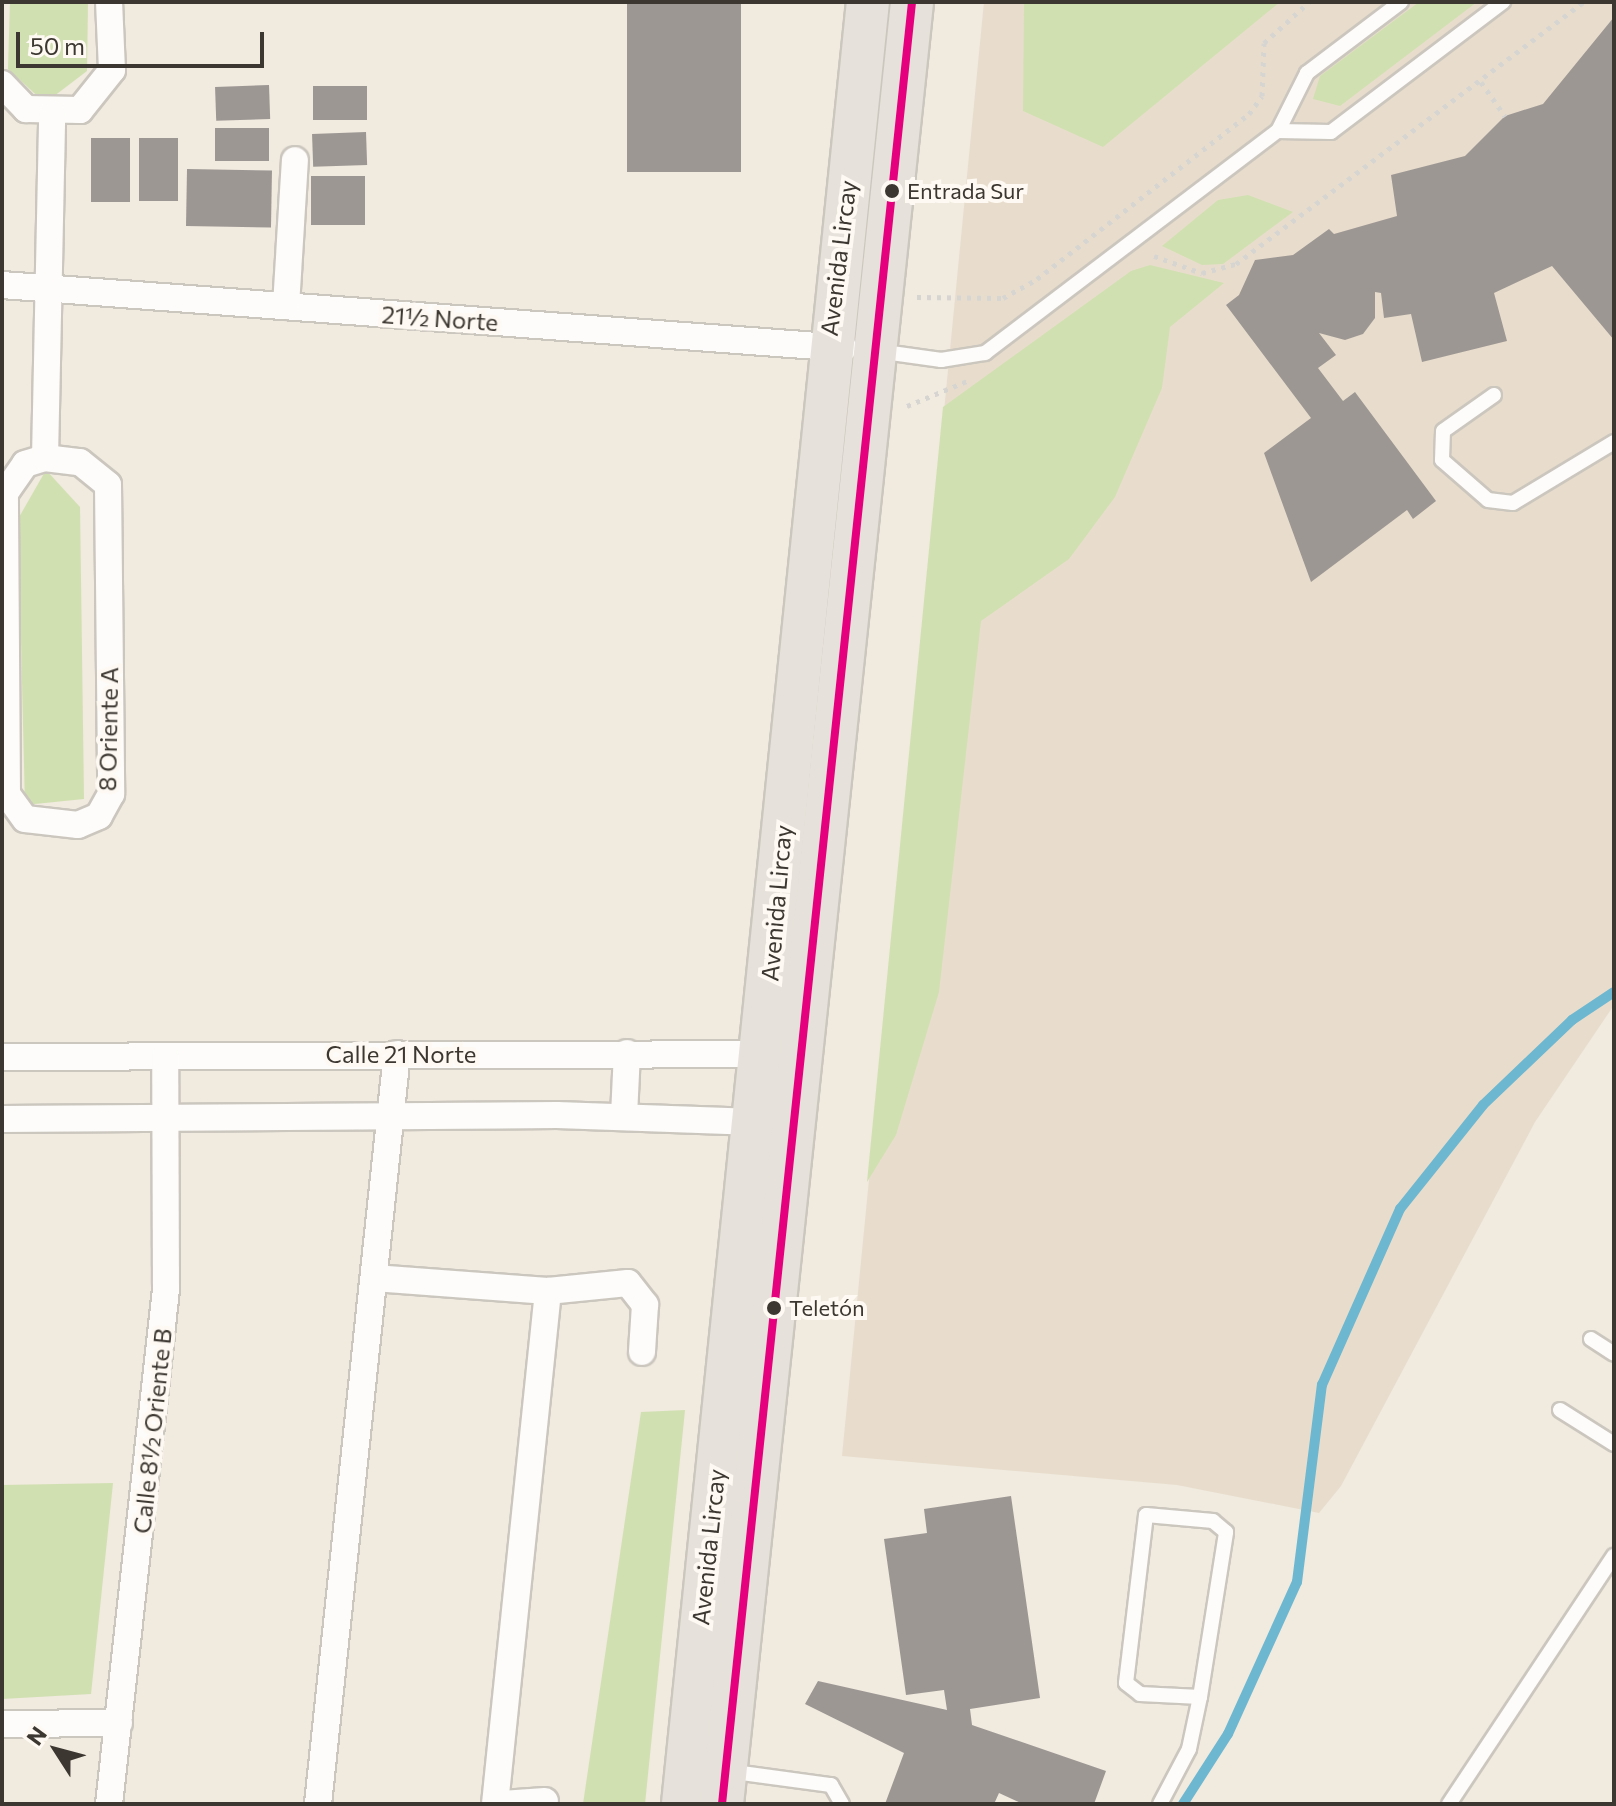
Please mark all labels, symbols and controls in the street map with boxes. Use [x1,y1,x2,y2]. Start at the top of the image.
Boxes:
scale bar [20,16,268,66]
text: 50 m [30,31,85,60]
street label: Avenida Lircay [814,178,862,338]
place label: Entrada Sur [907,178,1024,204]
marker: Entrada Sur [884,183,900,199]
street label: 21½ Norte [381,300,499,336]
street label: 8 Oriente A [93,667,123,791]
street label: Avenida Lircay [755,824,797,982]
street label: Calle 21 Norte [326,1040,476,1068]
place label: Teletón [789,1295,865,1321]
marker: Teletón [766,1300,782,1316]
street label: Calle 8½ Oriente B [127,1327,177,1535]
street label: Avenida Lircay [685,1468,731,1626]
north arrow [16,1710,96,1790]
text: N [20,1721,52,1750]

